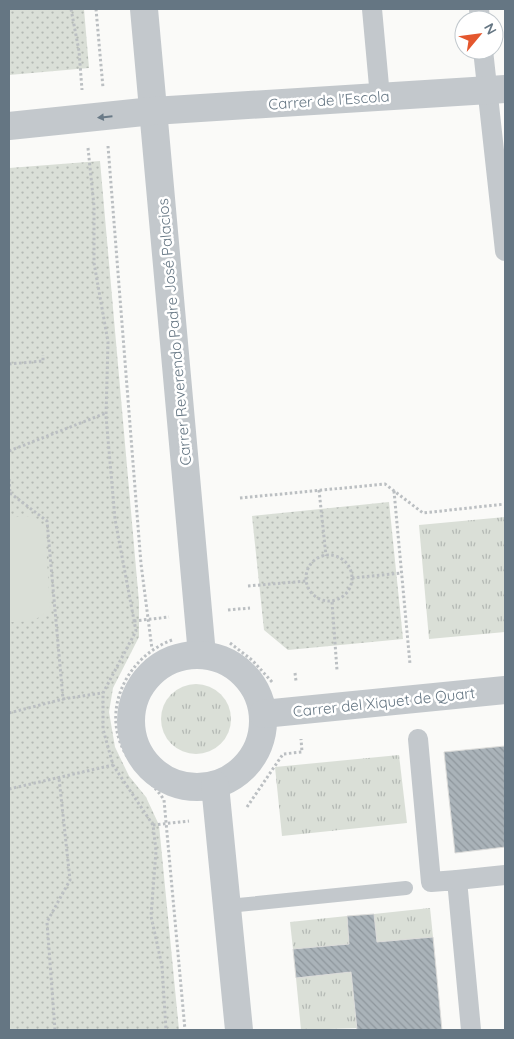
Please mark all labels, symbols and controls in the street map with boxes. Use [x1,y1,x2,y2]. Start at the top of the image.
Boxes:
north arrow [454,10,504,60]
text: N [480,20,501,38]
street label: Carrer de l'Escola [268,86,390,114]
one-way arrow [97,113,113,121]
street label: Carrer Reverendo Padre José Palacios [153,198,195,466]
street label: Carrer del Xiquet de Quart [292,683,476,721]

